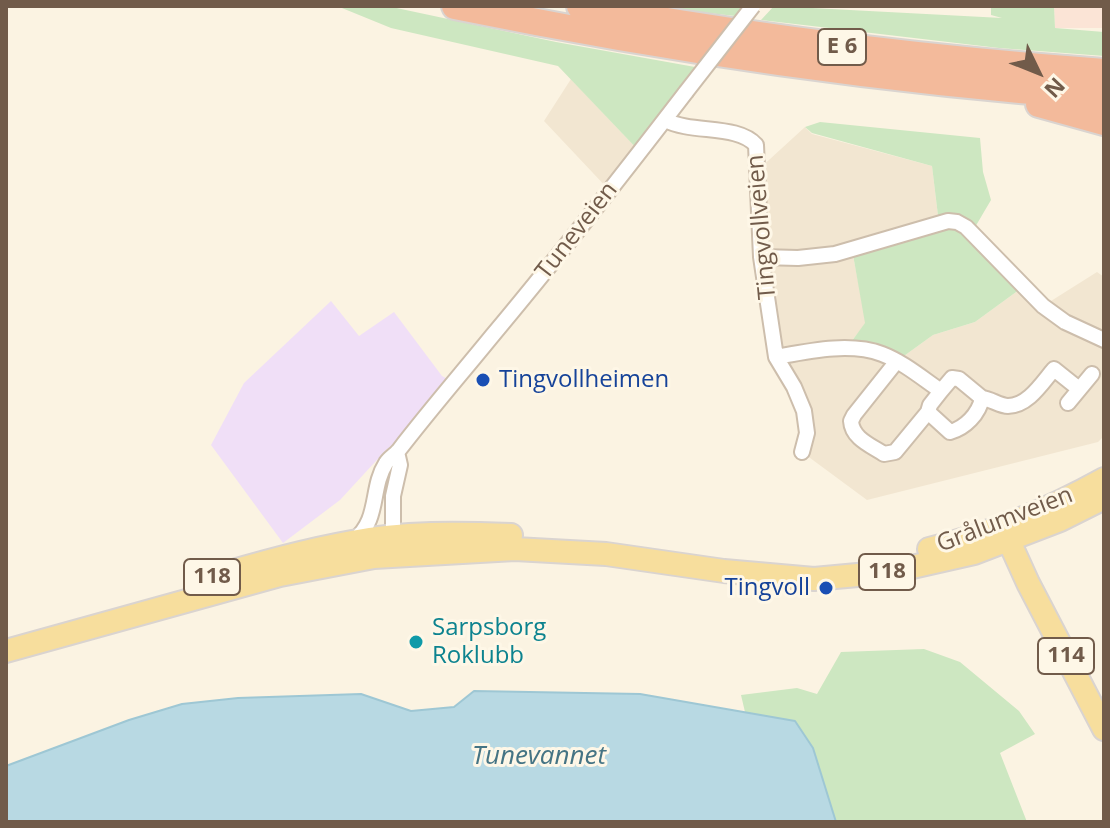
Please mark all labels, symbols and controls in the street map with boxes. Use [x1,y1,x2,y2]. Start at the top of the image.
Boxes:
road number: E 6 [818,29,866,65]
north arrow [998,32,1078,112]
text: N [1038,72,1073,105]
street label: Tingvollveien [741,153,783,301]
street label: Tuneveien [530,176,624,286]
place label: Tingvollheimen [499,366,669,394]
marker: Tingvollheimen [474,371,492,389]
street label: Grålumveien [933,481,1077,559]
road number: 118 [859,554,915,590]
road number: 118 [184,559,240,595]
place label: Tingvoll [724,574,810,602]
marker: Tingvoll [817,579,835,597]
place label: Sarpsborg Roklubb [432,614,546,670]
marker: Sarpsborg Roklubb [407,633,425,651]
road number: 114 [1038,638,1094,674]
water label: Tunevannet [472,741,606,773]

